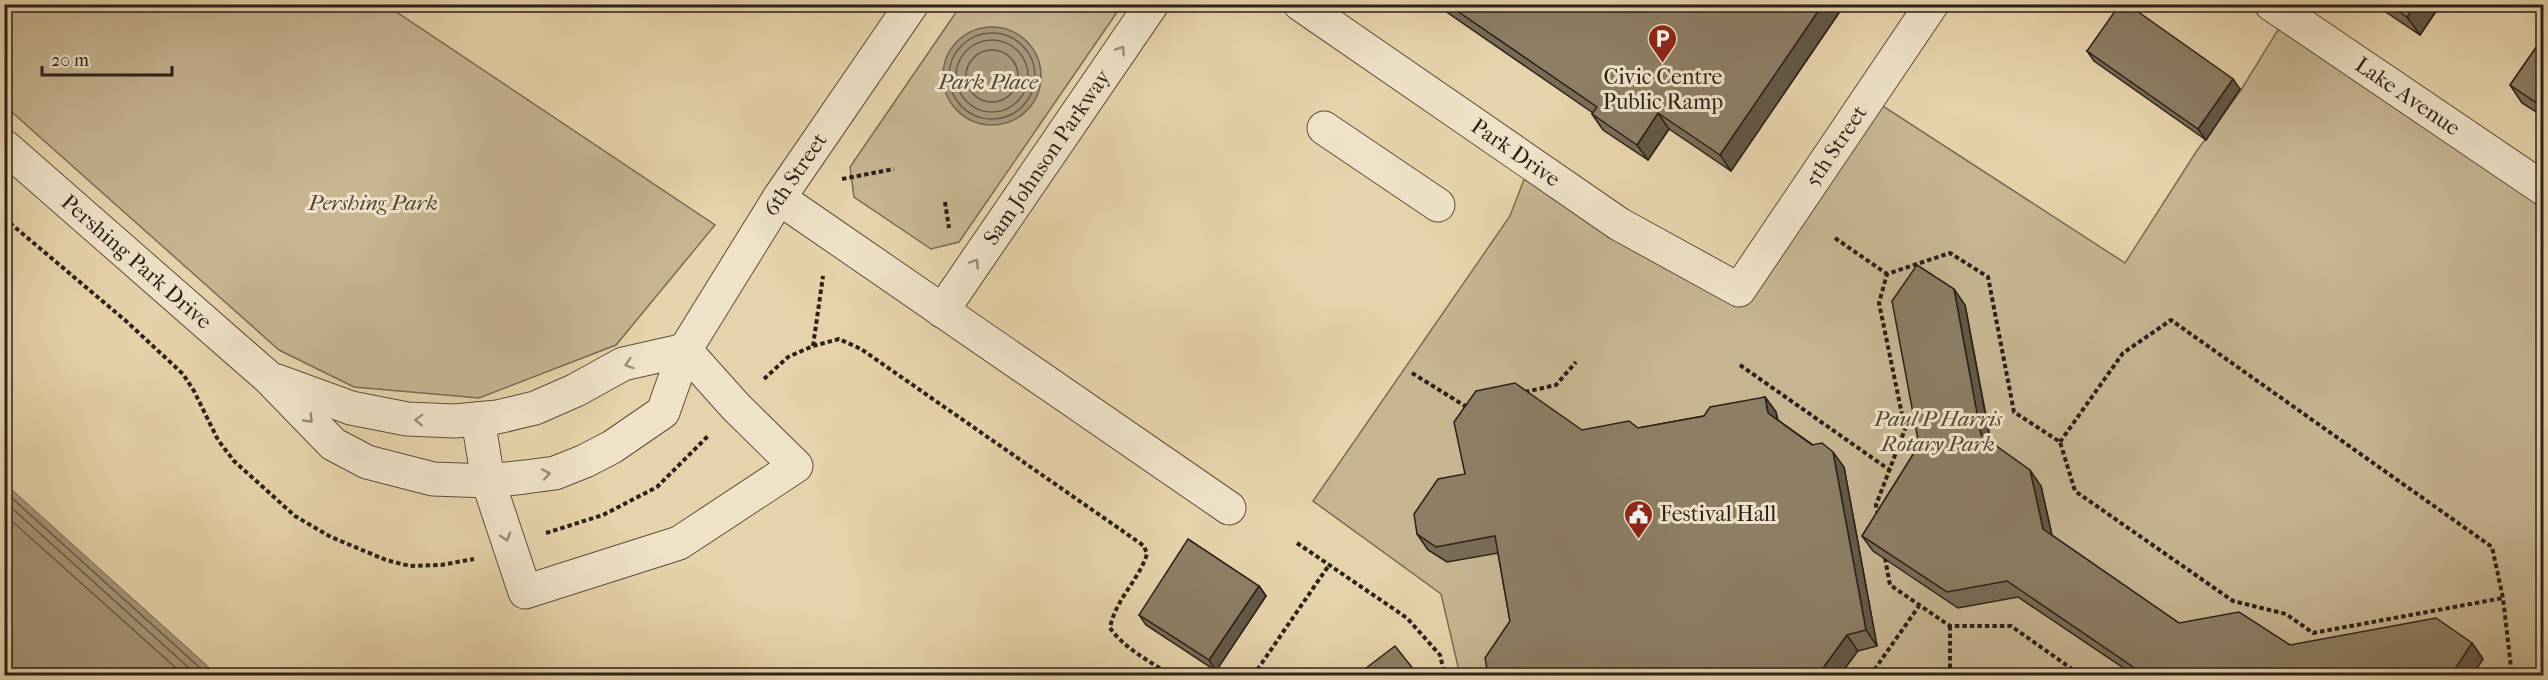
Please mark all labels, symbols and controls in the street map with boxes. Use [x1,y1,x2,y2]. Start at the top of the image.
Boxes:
parking icon: Civic Centre Public Ramp [1647,22,1679,64]
scale bar [42,39,172,77]
one-way arrow [1114,46,1125,57]
text: 20 m [51,50,89,71]
street label: Lake Avenue [2350,52,2465,141]
street label: Sam Johnson Parkway [978,64,1117,250]
place label: Civic Centre Public Ramp [1603,64,1723,115]
park label: Park Place [937,69,1039,95]
street label: 5th Street [1799,100,1873,192]
street label: Park Drive [1466,113,1565,193]
street label: 6th Street [758,128,833,221]
street label: Pershing Park Drive [56,189,217,335]
park label: Pershing Park [307,190,438,216]
one-way arrow [968,258,979,269]
one-way arrow [624,357,635,369]
park label: Paul P Harris Rotary Park [1873,406,2003,457]
one-way arrow [302,412,313,423]
one-way arrow [415,413,424,426]
one-way arrow [540,468,550,481]
public building icon: Festival Hall [1623,498,1655,540]
place label: Festival Hall [1660,501,1776,527]
one-way arrow [499,531,511,542]

